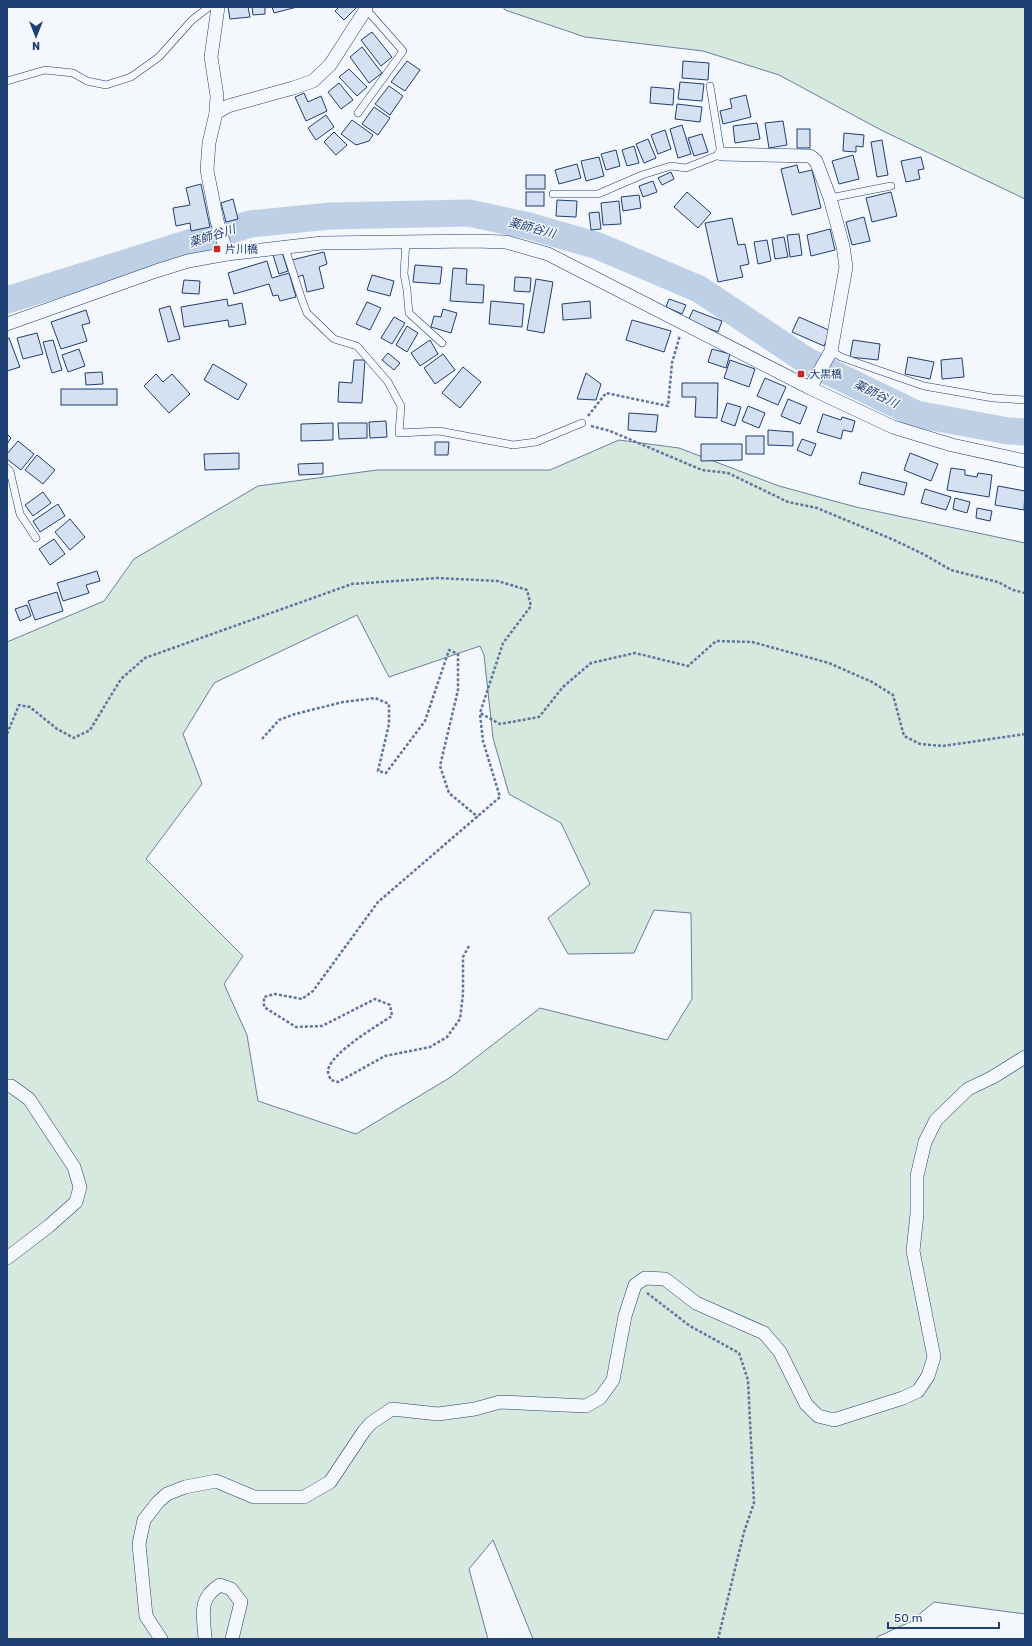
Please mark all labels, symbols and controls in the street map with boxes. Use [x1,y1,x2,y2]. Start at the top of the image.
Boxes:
north arrow [16,16,56,56]
text: N [32,39,40,52]
water label: 薬師谷川 [507,215,559,241]
water label: 薬師谷川 [187,221,239,250]
place label: 片川橋 [225,243,258,256]
marker: 片川橋 [212,244,222,254]
place label: 大黒橋 [809,368,842,381]
marker: 大黒橋 [796,369,806,379]
water label: 薬師谷川 [851,377,902,412]
scale bar [888,1604,999,1630]
text: 50 m [894,1611,922,1625]

